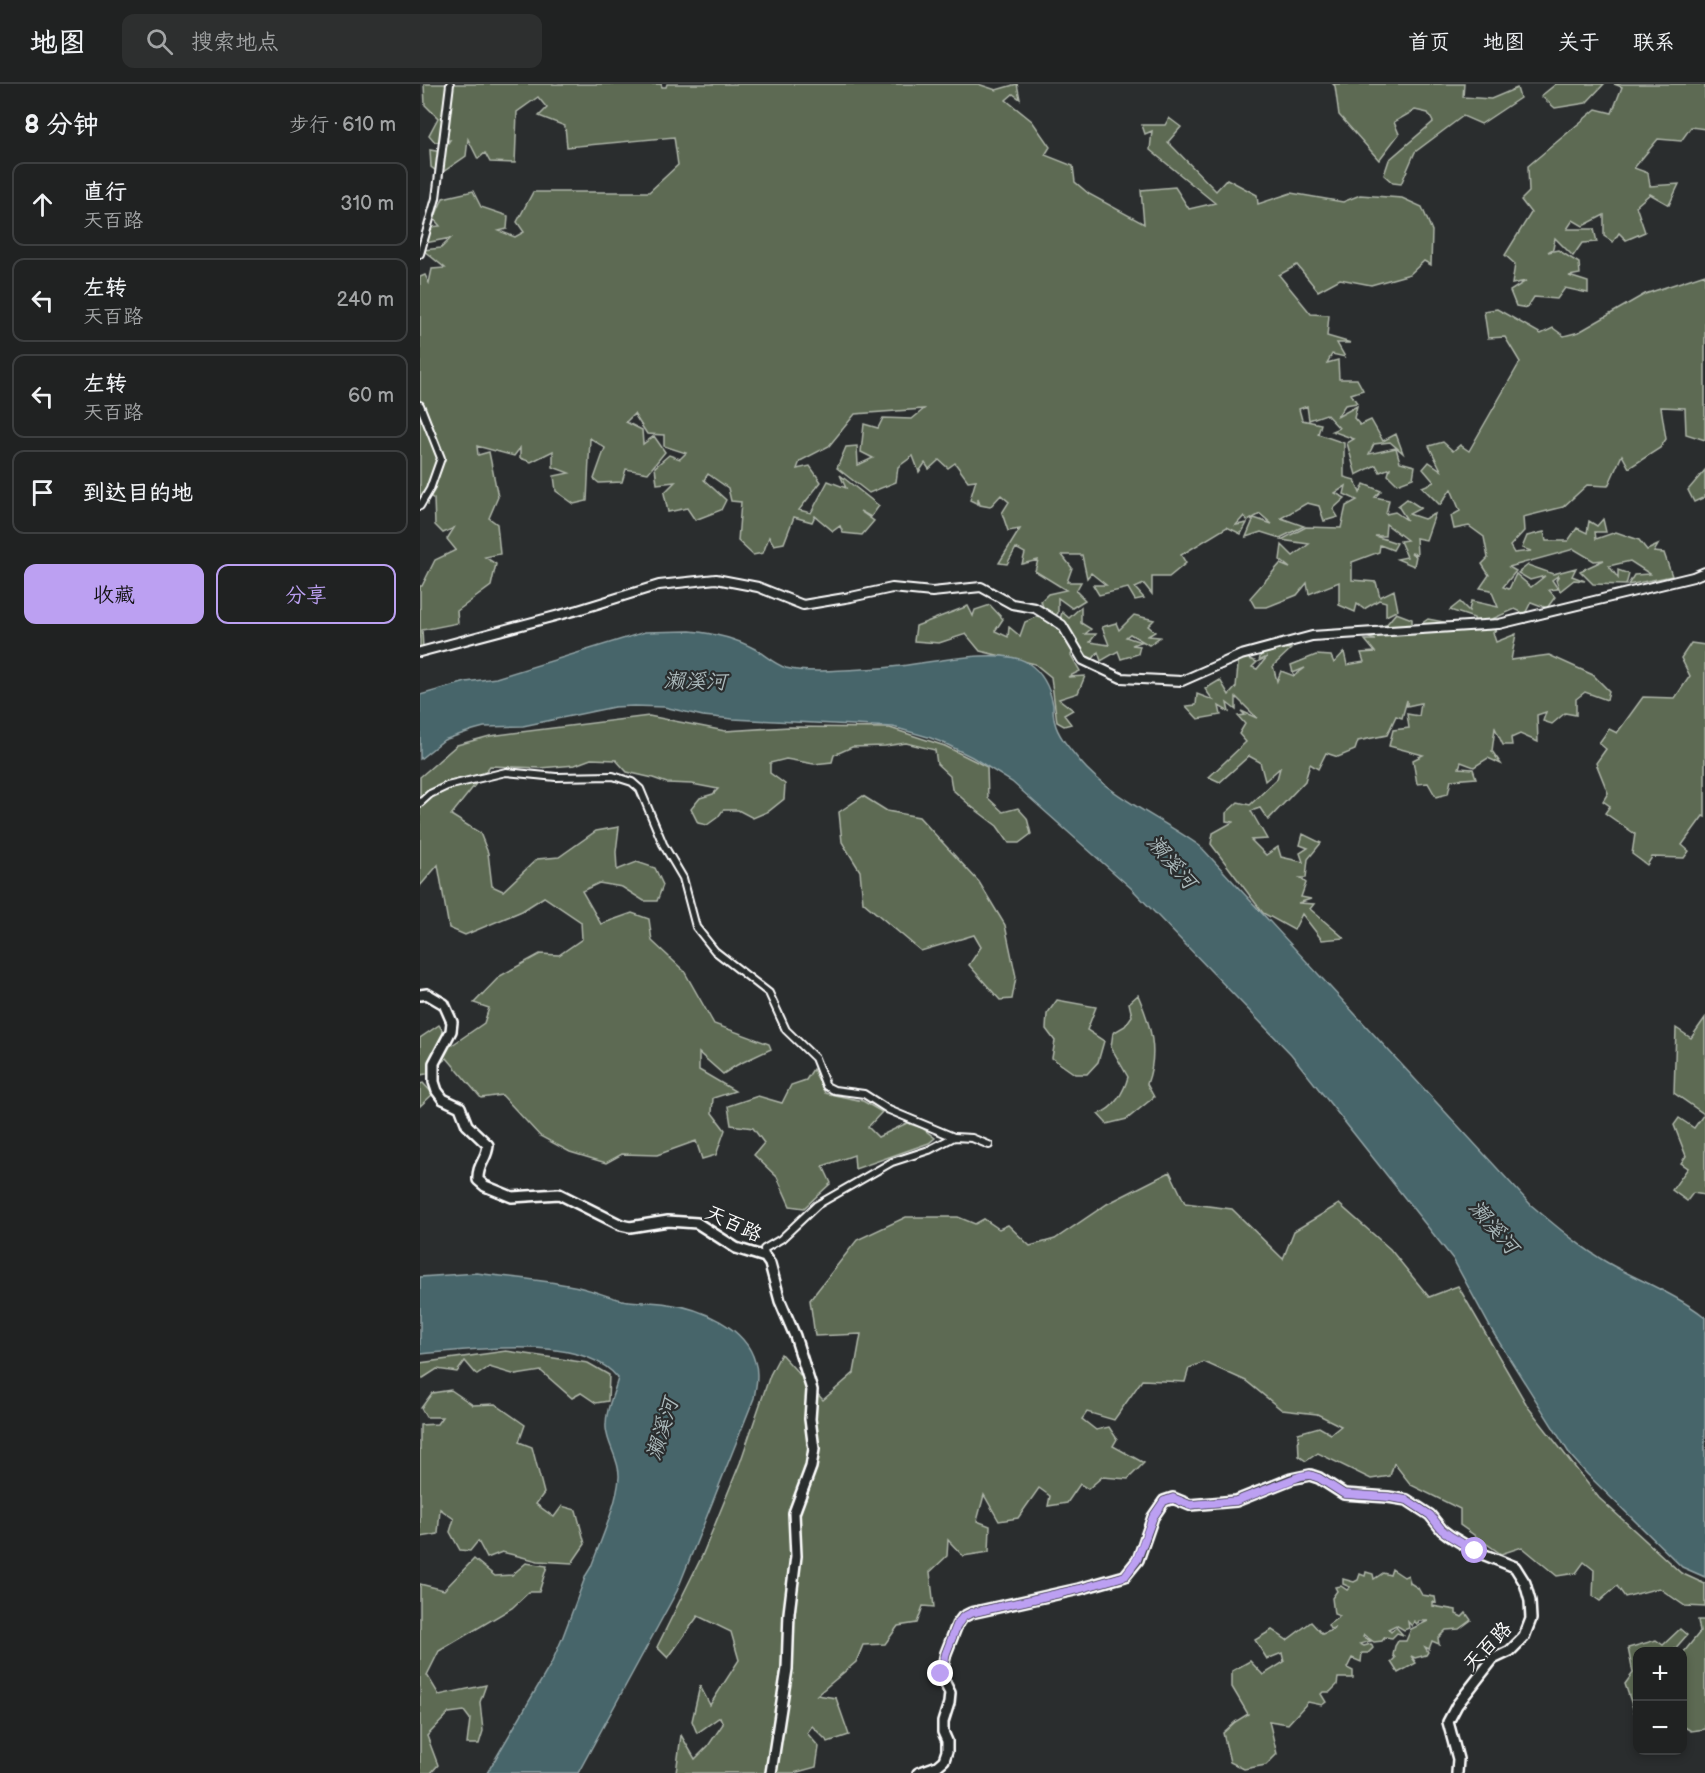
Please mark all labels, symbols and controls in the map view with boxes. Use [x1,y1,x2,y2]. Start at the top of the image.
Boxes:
search box [122,14,542,68]
icon: search [143,25,176,58]
text: 地图 [30,27,86,60]
text: 搜索地点 [191,29,279,56]
text: 首页 [1408,30,1450,55]
text: 地图 [1483,30,1525,55]
text: 关于 [1558,30,1600,55]
text: 联系 [1633,30,1675,55]
text: 8 分钟 [24,110,99,141]
text: 步行 · 610 m [289,113,396,137]
text: 直行 [83,179,127,206]
icon: ahead [26,188,59,221]
text: 310 m [340,192,394,216]
text: 天百路 [83,209,143,233]
text: 左转 [83,275,127,302]
icon: left [26,284,59,317]
text: 240 m [337,288,394,312]
text: 天百路 [83,305,143,329]
text: 左转 [83,371,127,398]
icon: left [26,380,59,413]
text: 60 m [348,384,394,408]
text: 天百路 [83,401,143,425]
icon: arrive [26,476,59,509]
text: 到达目的地 [83,480,193,507]
button: 收藏 [24,564,204,624]
button: 分享 [216,564,396,624]
water label: 濑溪河 [663,668,730,695]
water label: 濑溪河 [1142,830,1204,897]
water label: 濑溪河 [1464,1195,1526,1262]
street label: 天百路 [701,1200,767,1248]
water label: 濑溪河 [641,1392,685,1463]
route start [1461,1537,1487,1563]
street label: 天百路 [1458,1616,1518,1677]
map controls [1633,1647,1687,1755]
button: + [1633,1647,1687,1701]
route end [927,1660,953,1686]
button: − [1633,1701,1687,1755]

